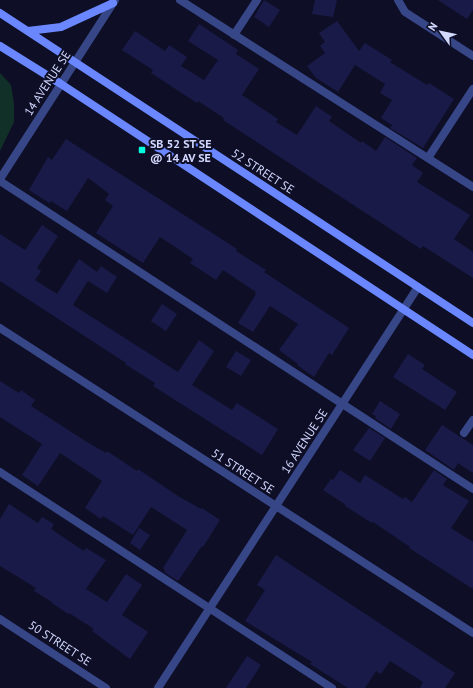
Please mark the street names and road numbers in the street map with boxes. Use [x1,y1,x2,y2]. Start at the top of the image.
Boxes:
street label: 14 AVENUE SE [21,48,73,118]
street label: 52 STREET SE [229,145,297,197]
street label: 16 AVENUE SE [278,406,330,476]
street label: 51 STREET SE [209,445,277,497]
street label: 50 STREET SE [26,617,94,669]

